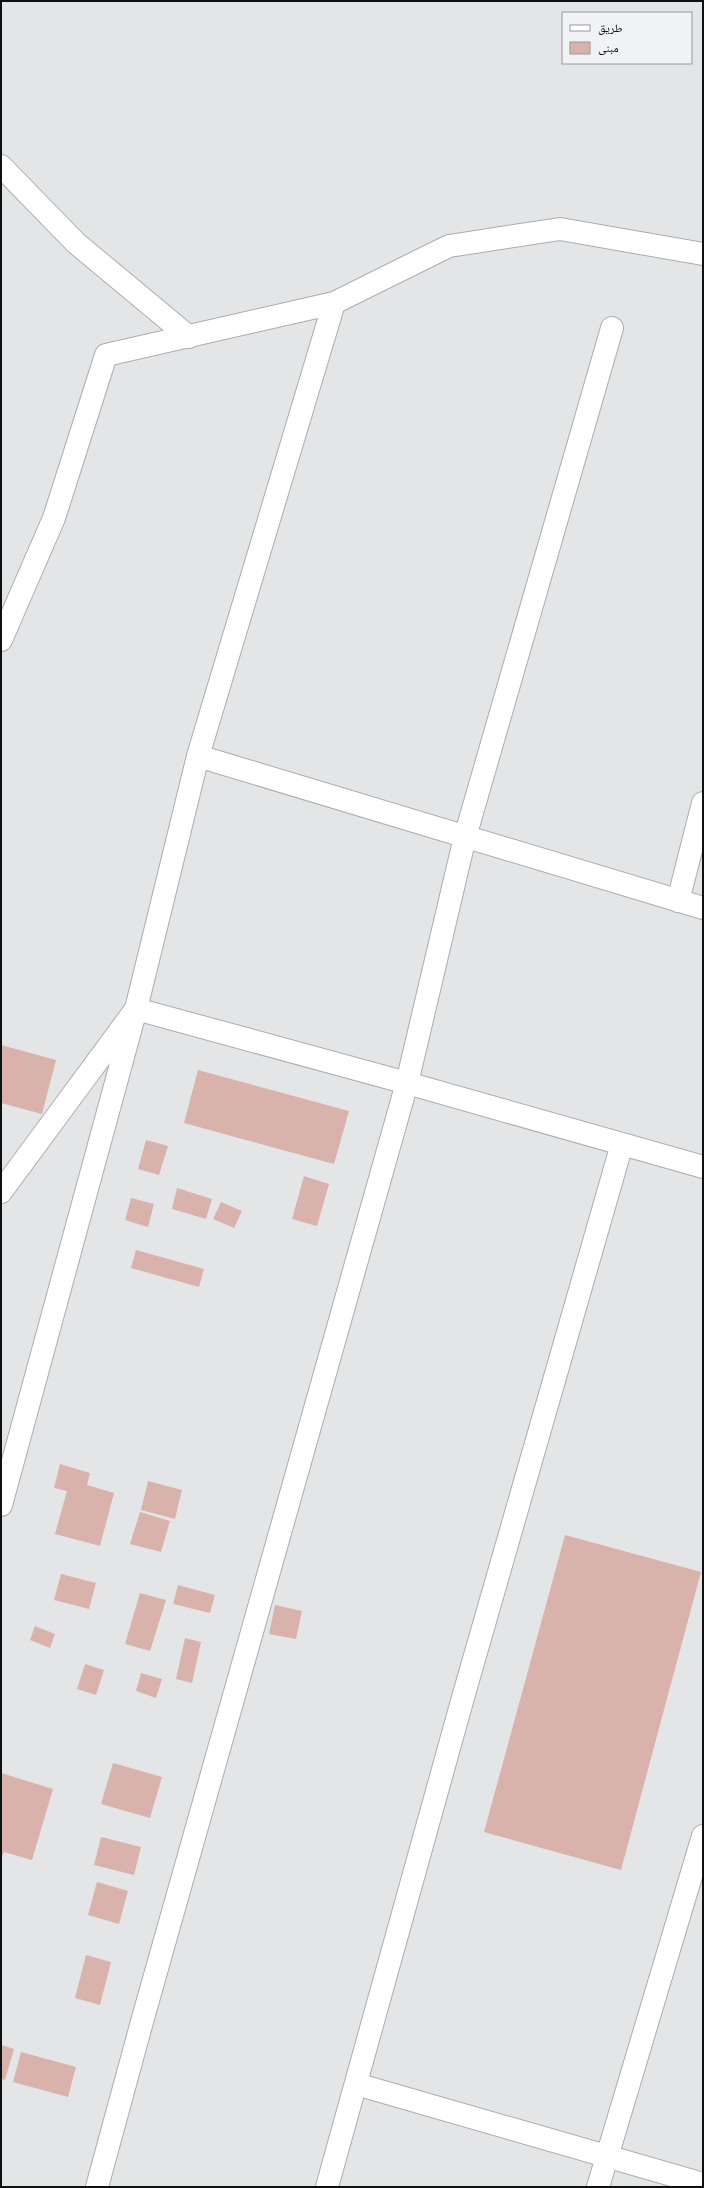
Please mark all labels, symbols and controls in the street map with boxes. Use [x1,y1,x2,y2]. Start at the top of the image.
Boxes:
legend [562,12,692,64]
text: طريق [598,21,623,37]
text: مبنى [598,41,619,57]

